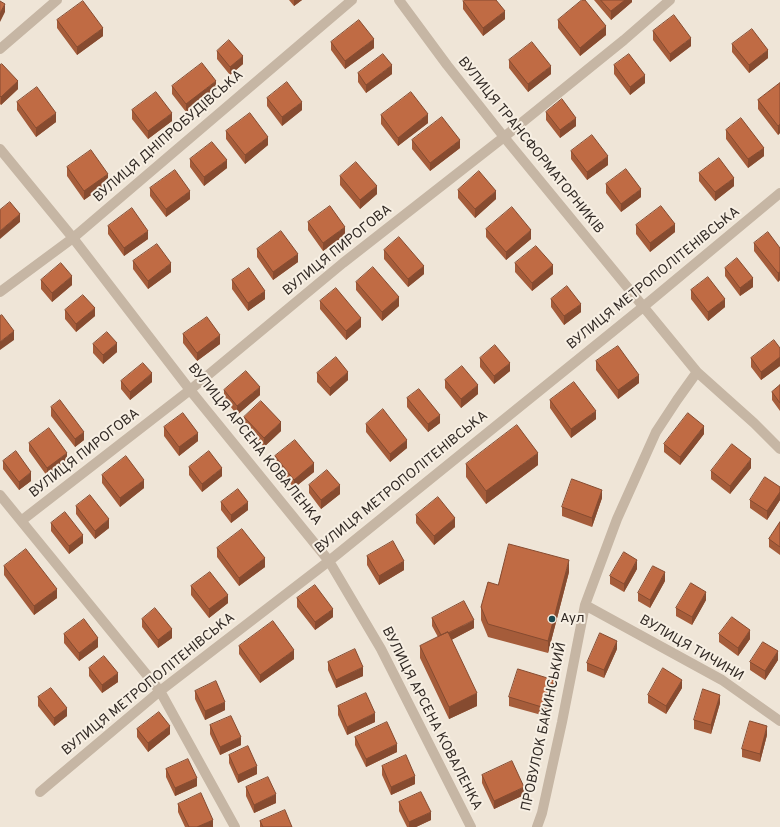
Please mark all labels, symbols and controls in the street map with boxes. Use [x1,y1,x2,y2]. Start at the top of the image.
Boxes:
street label: ВУЛИЦЯ ТРАНСФОРМАТОРНИКІВ [453,54,607,238]
street label: ВУЛИЦЯ ДНІПРОБУДІВСЬКА [91,67,247,207]
street label: ВУЛИЦЯ ПИРОГОВА [280,202,396,300]
street label: ВУЛИЦЯ МЕТРОПОЛІТЕНІВСЬКА [564,204,744,354]
street label: ВУЛИЦЯ АРСЕНА КОВАЛЕНКА [183,361,325,529]
street label: ВУЛИЦЯ ПИРОГОВА [27,406,143,502]
street label: ВУЛИЦЯ МЕТРОПОЛІТЕНІВСЬКА [312,408,492,558]
street label: ВУЛИЦЯ МЕТРОПОЛІТЕНІВСЬКА [59,610,239,760]
place label: Аул [560,611,585,627]
street label: ВУЛИЦЯ ТИЧИНИ [636,612,746,686]
marker: Аул [547,614,557,624]
street label: ВУЛИЦЯ АРСЕНА КОВАЛЕНКА [377,624,485,814]
street label: ПРОВУЛОК БАКИНСЬКИЙ [519,641,571,813]

